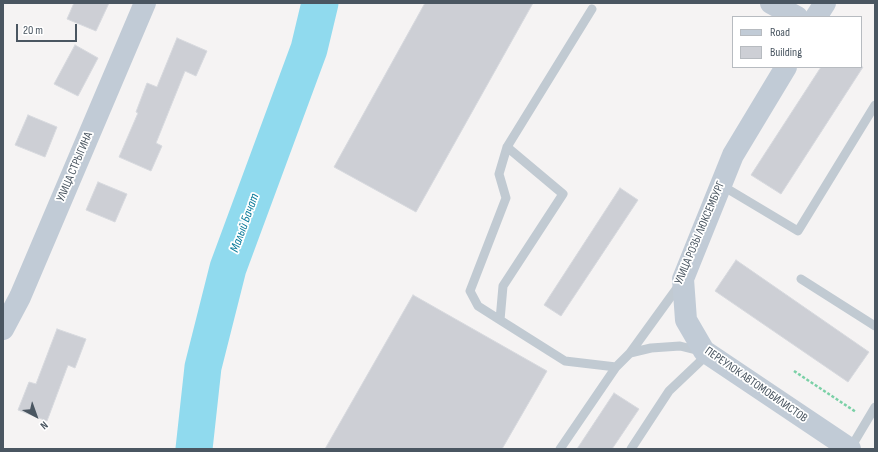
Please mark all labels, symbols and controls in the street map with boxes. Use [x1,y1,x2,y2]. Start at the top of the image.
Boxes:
scale bar [18,16,79,42]
legend [732,16,862,68]
text: 20 m [23,23,43,38]
text: Road [770,25,790,40]
text: Building [770,45,802,60]
street label: УЛИЦА СТРЫГИНА [54,130,96,204]
street label: УЛИЦА РОЗЫ ЛЮКСЕМБУРГ [672,179,728,287]
water label: Малый Бачат [227,191,263,255]
street label: ПЕРЕУЛОК АВТОМОБИЛИСТОВ [702,344,810,426]
north arrow [16,396,56,436]
text: N [38,419,51,432]

